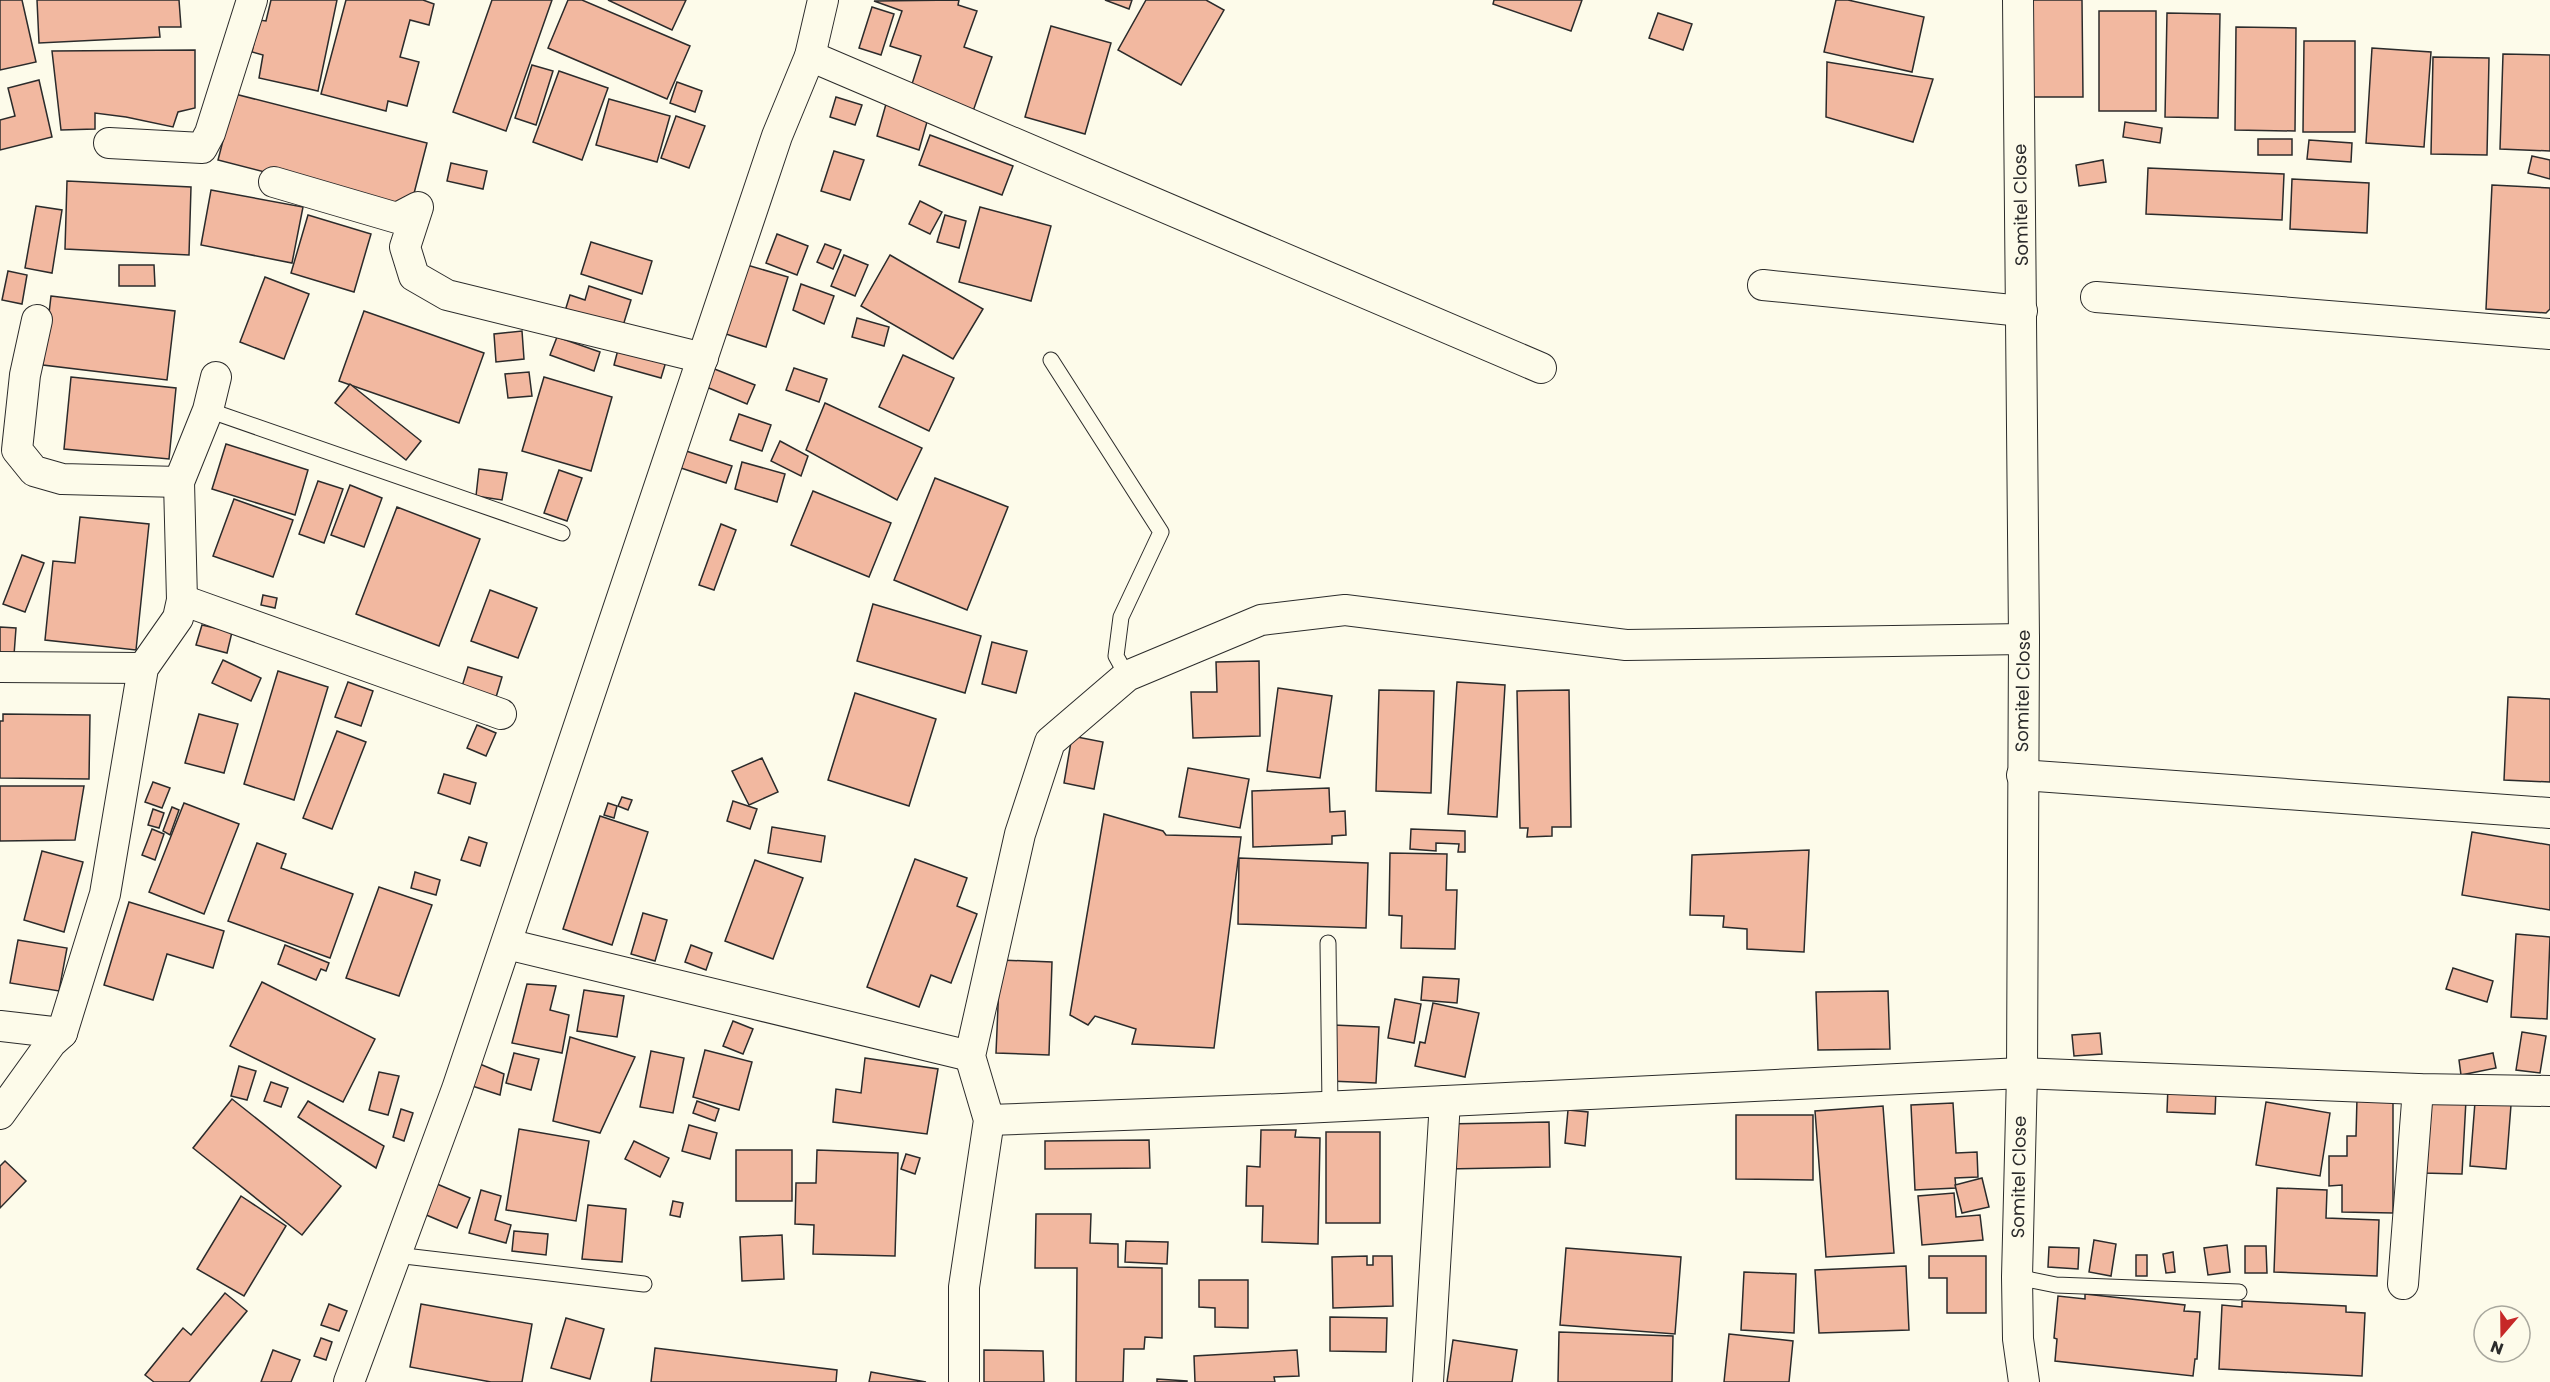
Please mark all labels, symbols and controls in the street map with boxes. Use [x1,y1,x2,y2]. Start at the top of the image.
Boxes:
street label: Somitel Close [2007,144,2034,266]
street label: Somitel Close [2009,630,2036,752]
street label: Somitel Close [2005,1116,2032,1238]
north arrow [2472,1304,2532,1364]
text: N [2487,1335,2507,1360]

